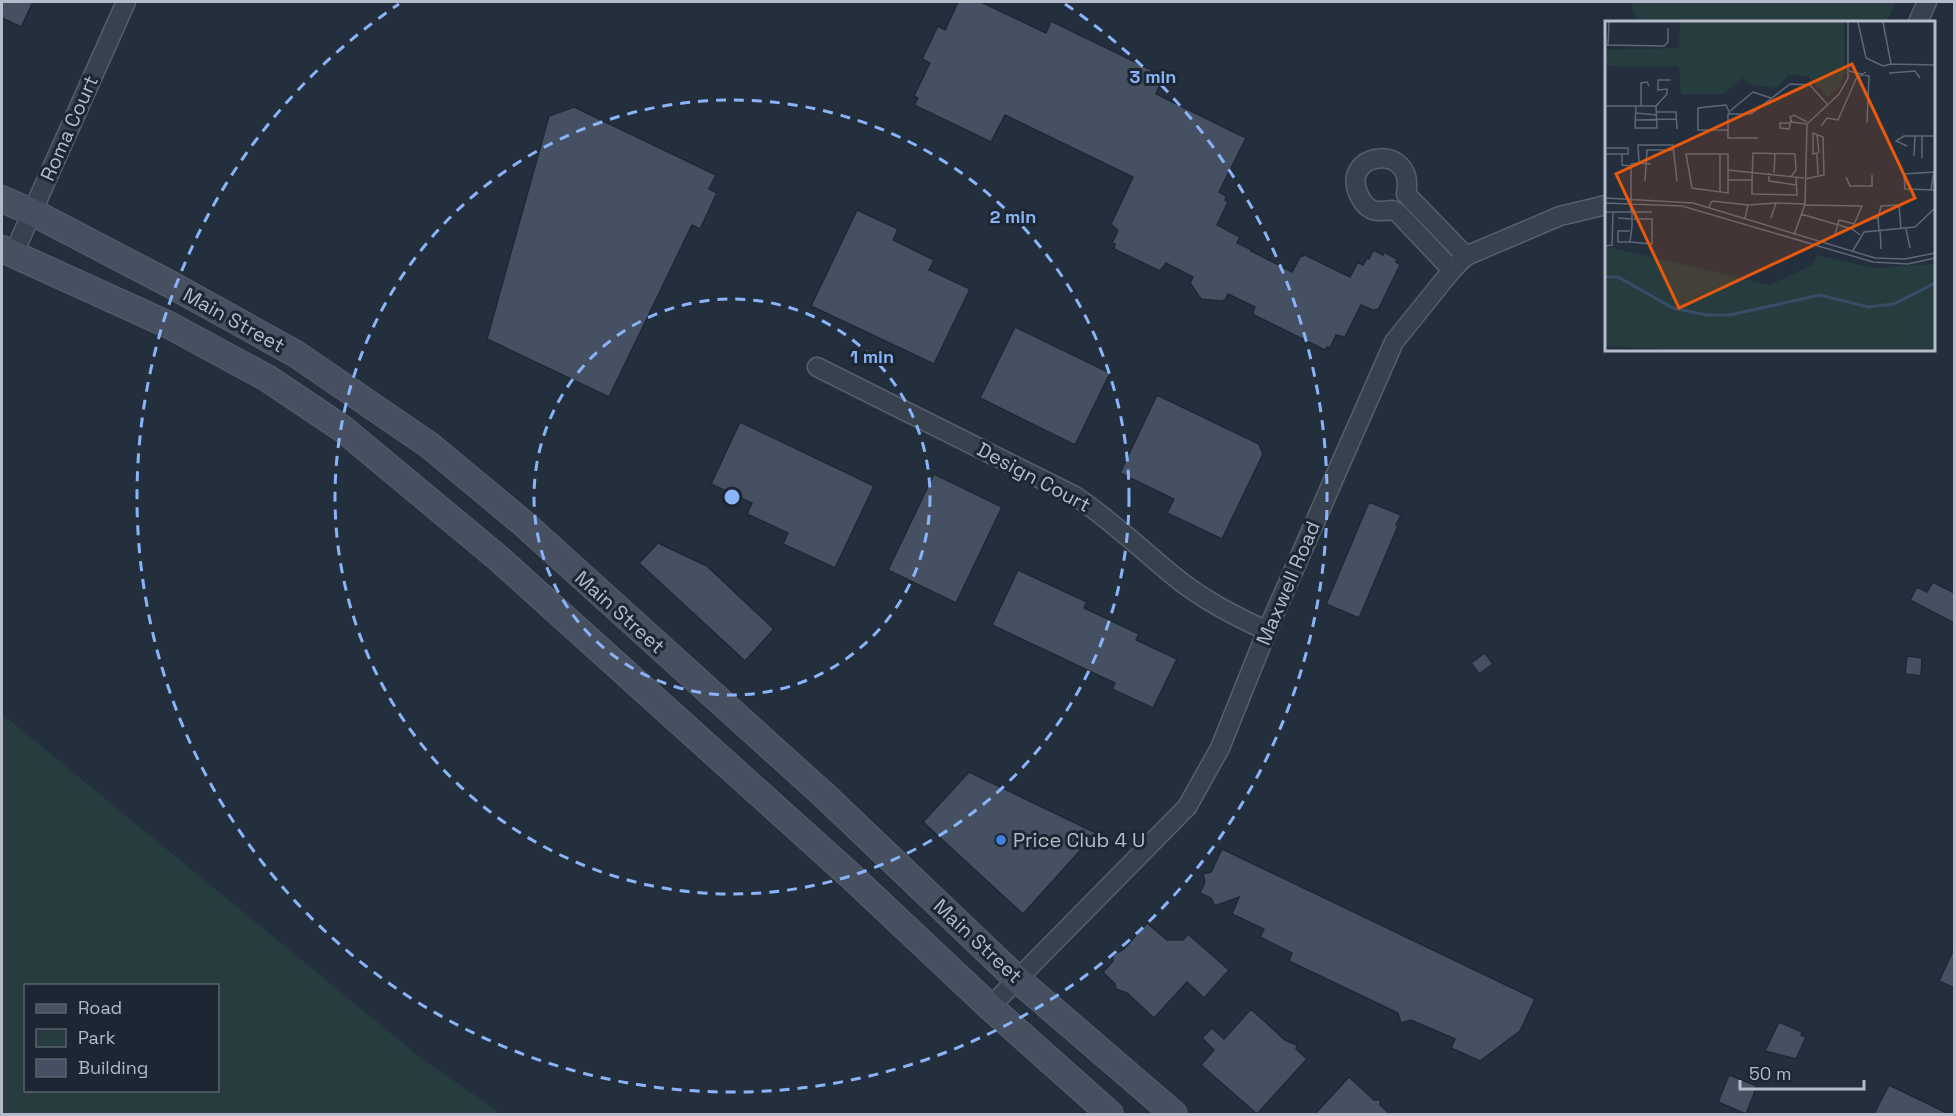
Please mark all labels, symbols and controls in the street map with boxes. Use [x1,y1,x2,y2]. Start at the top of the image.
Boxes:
inset map [1605,21,1935,351]
text: 3 min [1130,65,1176,88]
street label: Roma Court [34,71,104,185]
text: 2 min [990,205,1036,228]
street label: Main Street [179,281,289,359]
text: 1 min [850,345,894,368]
street label: Design Court [973,436,1095,518]
centre of rings [722,487,742,507]
street label: Maxwell Road [1250,517,1326,649]
street label: Main Street [570,565,670,659]
place label: Price Club 4 U [1013,827,1145,853]
marker: Price Club 4 U [994,833,1008,847]
street label: Main Street [928,893,1028,989]
legend [24,984,219,1092]
text: Road [78,996,122,1019]
text: Park [78,1026,116,1049]
scale bar [1740,1053,1864,1091]
text: Building [78,1056,148,1079]
text: 50 m [1749,1062,1791,1085]

